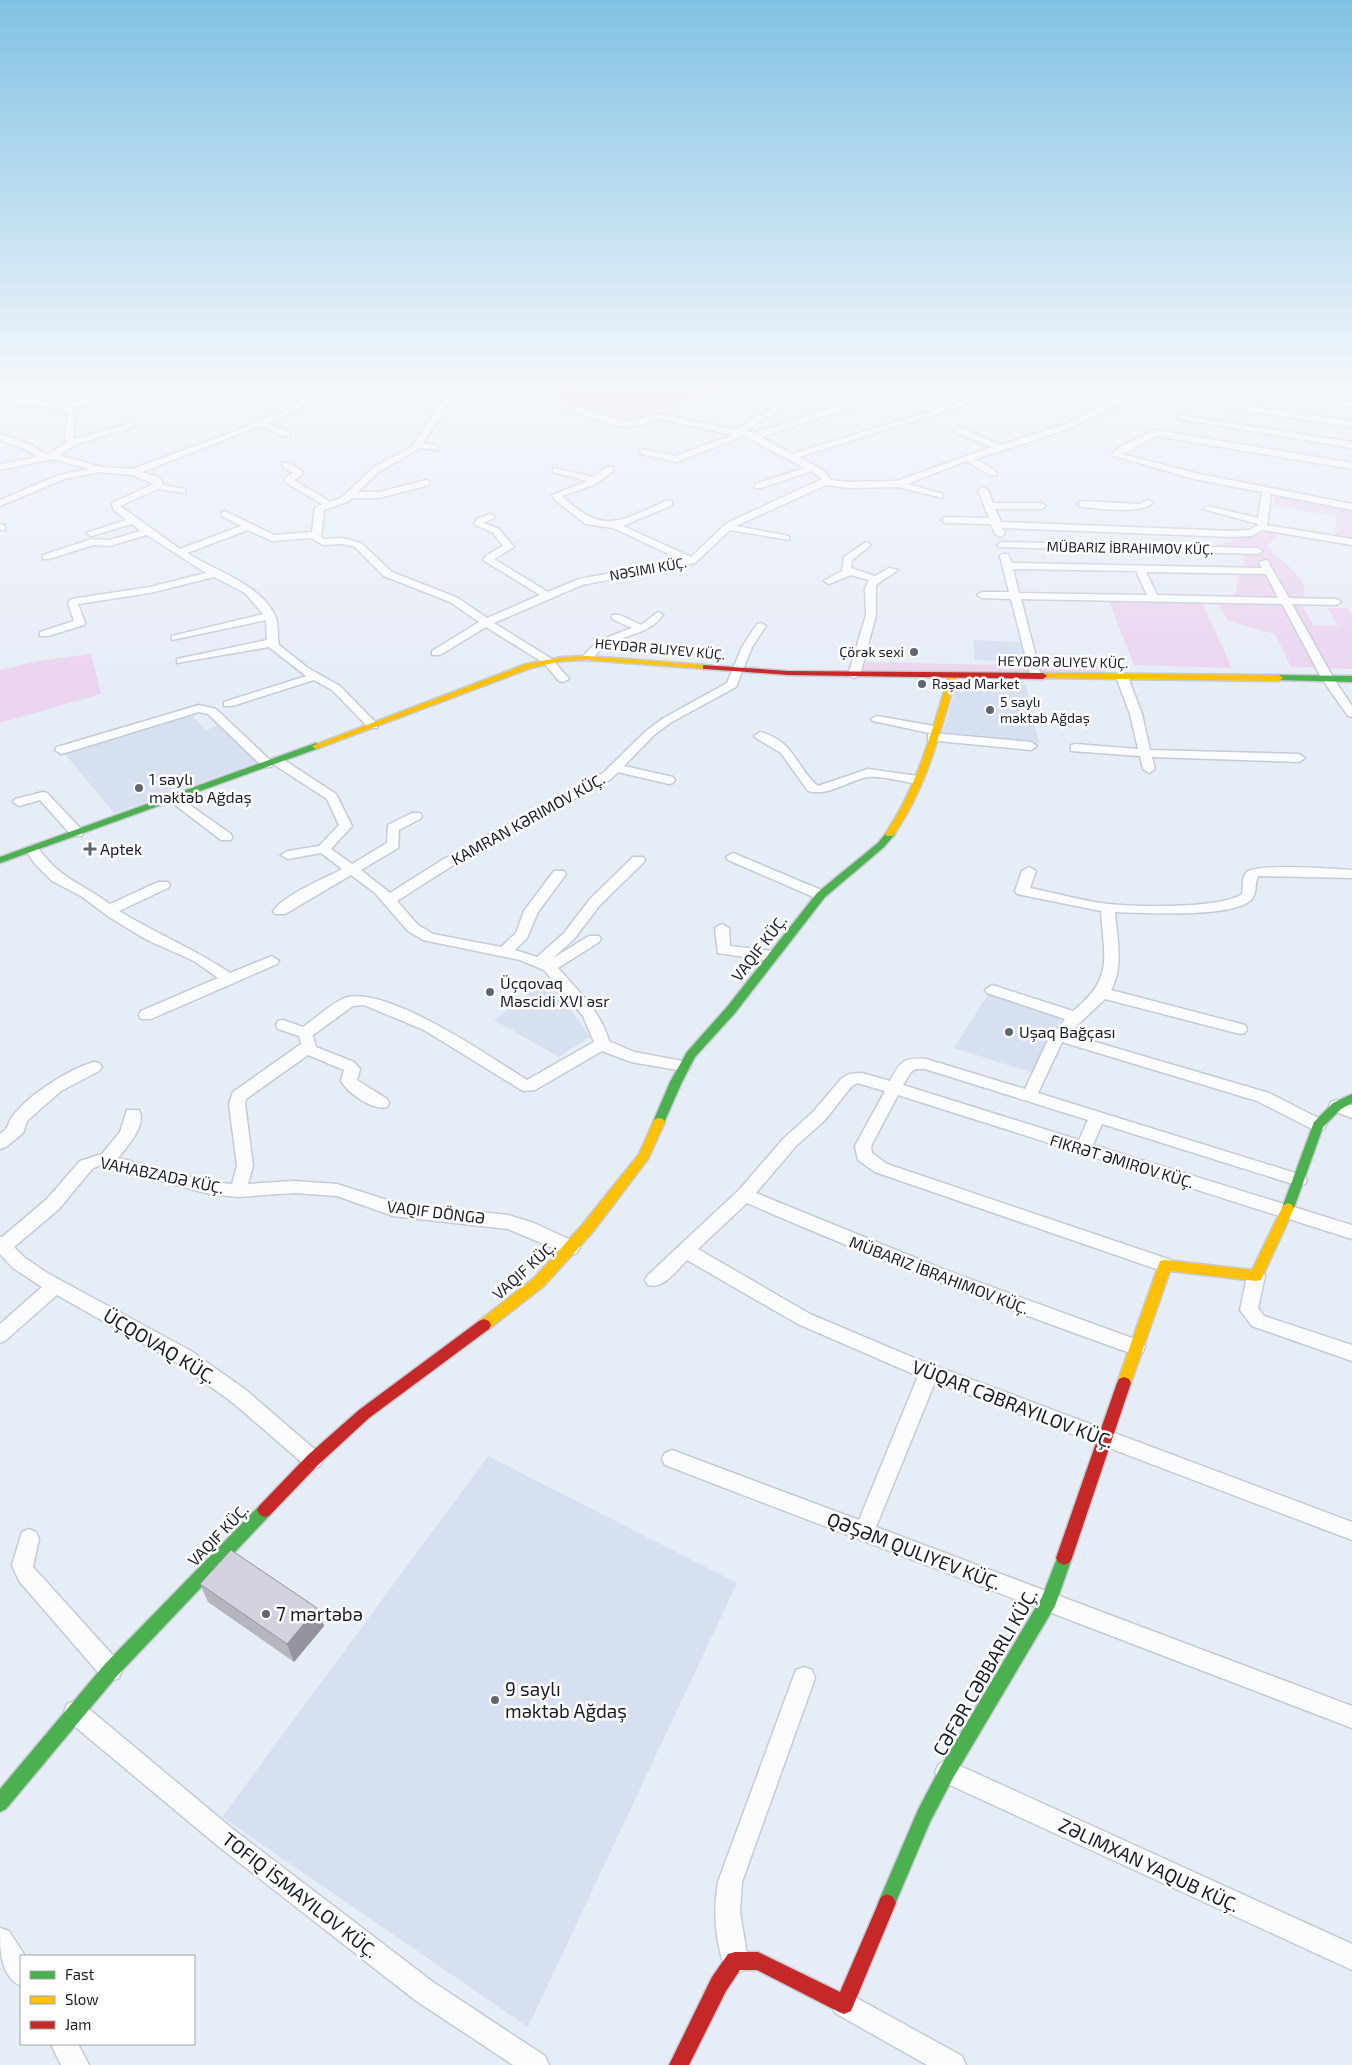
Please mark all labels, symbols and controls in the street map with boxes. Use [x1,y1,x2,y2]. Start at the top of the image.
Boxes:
street label: MÜBARIZ İBRAHIMOV KÜÇ. [1046,538,1214,558]
street label: NƏSIMI KÜÇ. [608,553,688,585]
street label: HEYDƏR ƏLIYEV KÜÇ. [594,634,726,664]
place label: Çörək sexi [839,643,904,661]
marker: Çörək sexi [908,646,920,658]
street label: HEYDƏR ƏLIYEV KÜÇ. [998,652,1128,672]
place label: Rəşad Market [932,675,1019,693]
marker: Rəşad Market [916,678,928,690]
place label: 5 saylı məktəb Ağdaş [1000,693,1090,727]
marker: 5 saylı məktəb Ağdaş [984,704,996,716]
street label: KAMRAN KƏRIMOV KÜÇ. [448,768,608,870]
place label: 1 saylı məktəb Ağdaş [149,769,252,807]
marker: 1 saylı məktəb Ağdaş [133,782,145,794]
place label: Aptek [100,839,142,858]
marker: Aptek [84,843,96,855]
street label: VAQIF KÜÇ. [727,911,791,985]
place label: Üçqovaq Məscidi XVI əsr [500,973,610,1010]
marker: Üçqovaq Məscidi XVI əsr [484,986,496,998]
place label: Uşaq Bağçası [1019,1022,1116,1042]
marker: Uşaq Bağçası [1003,1026,1015,1038]
street label: FIKRƏT ƏMIROV KÜÇ. [1048,1130,1196,1192]
street label: VAHABZADƏ KÜÇ. [98,1152,226,1198]
street label: VAQIF DÖNGƏ [386,1196,486,1228]
street label: MÜBARIZ İBRAHIMOV KÜÇ. [846,1232,1032,1318]
street label: VAQIF KÜÇ. [488,1236,560,1304]
street label: ÜÇQOVAQ KÜÇ. [99,1303,221,1389]
street label: VÜQAR CƏBRAYILOV KÜÇ. [909,1354,1117,1454]
street label: VAQIF KÜÇ. [183,1500,253,1570]
street label: QƏŞƏM QULIYEV KÜÇ. [824,1507,1004,1595]
street label: CƏFƏR CƏBBARLI KÜÇ. [927,1584,1043,1760]
place label: 7 mərtəbə [276,1602,363,1625]
marker: 7 mərtəbə [260,1608,272,1620]
place label: 9 saylı məktəb Ağdaş [505,1677,627,1723]
marker: 9 saylı məktəb Ağdaş [489,1694,501,1706]
street label: ZƏLIMXAN YAQUB KÜÇ. [1055,1813,1243,1917]
street label: TOFIQ İSMAYILOV KÜÇ. [217,1827,383,1963]
legend [20,1955,195,2045]
text: Fast [65,1965,95,1983]
text: Slow [65,1990,99,2008]
text: Jam [65,2015,91,2033]

